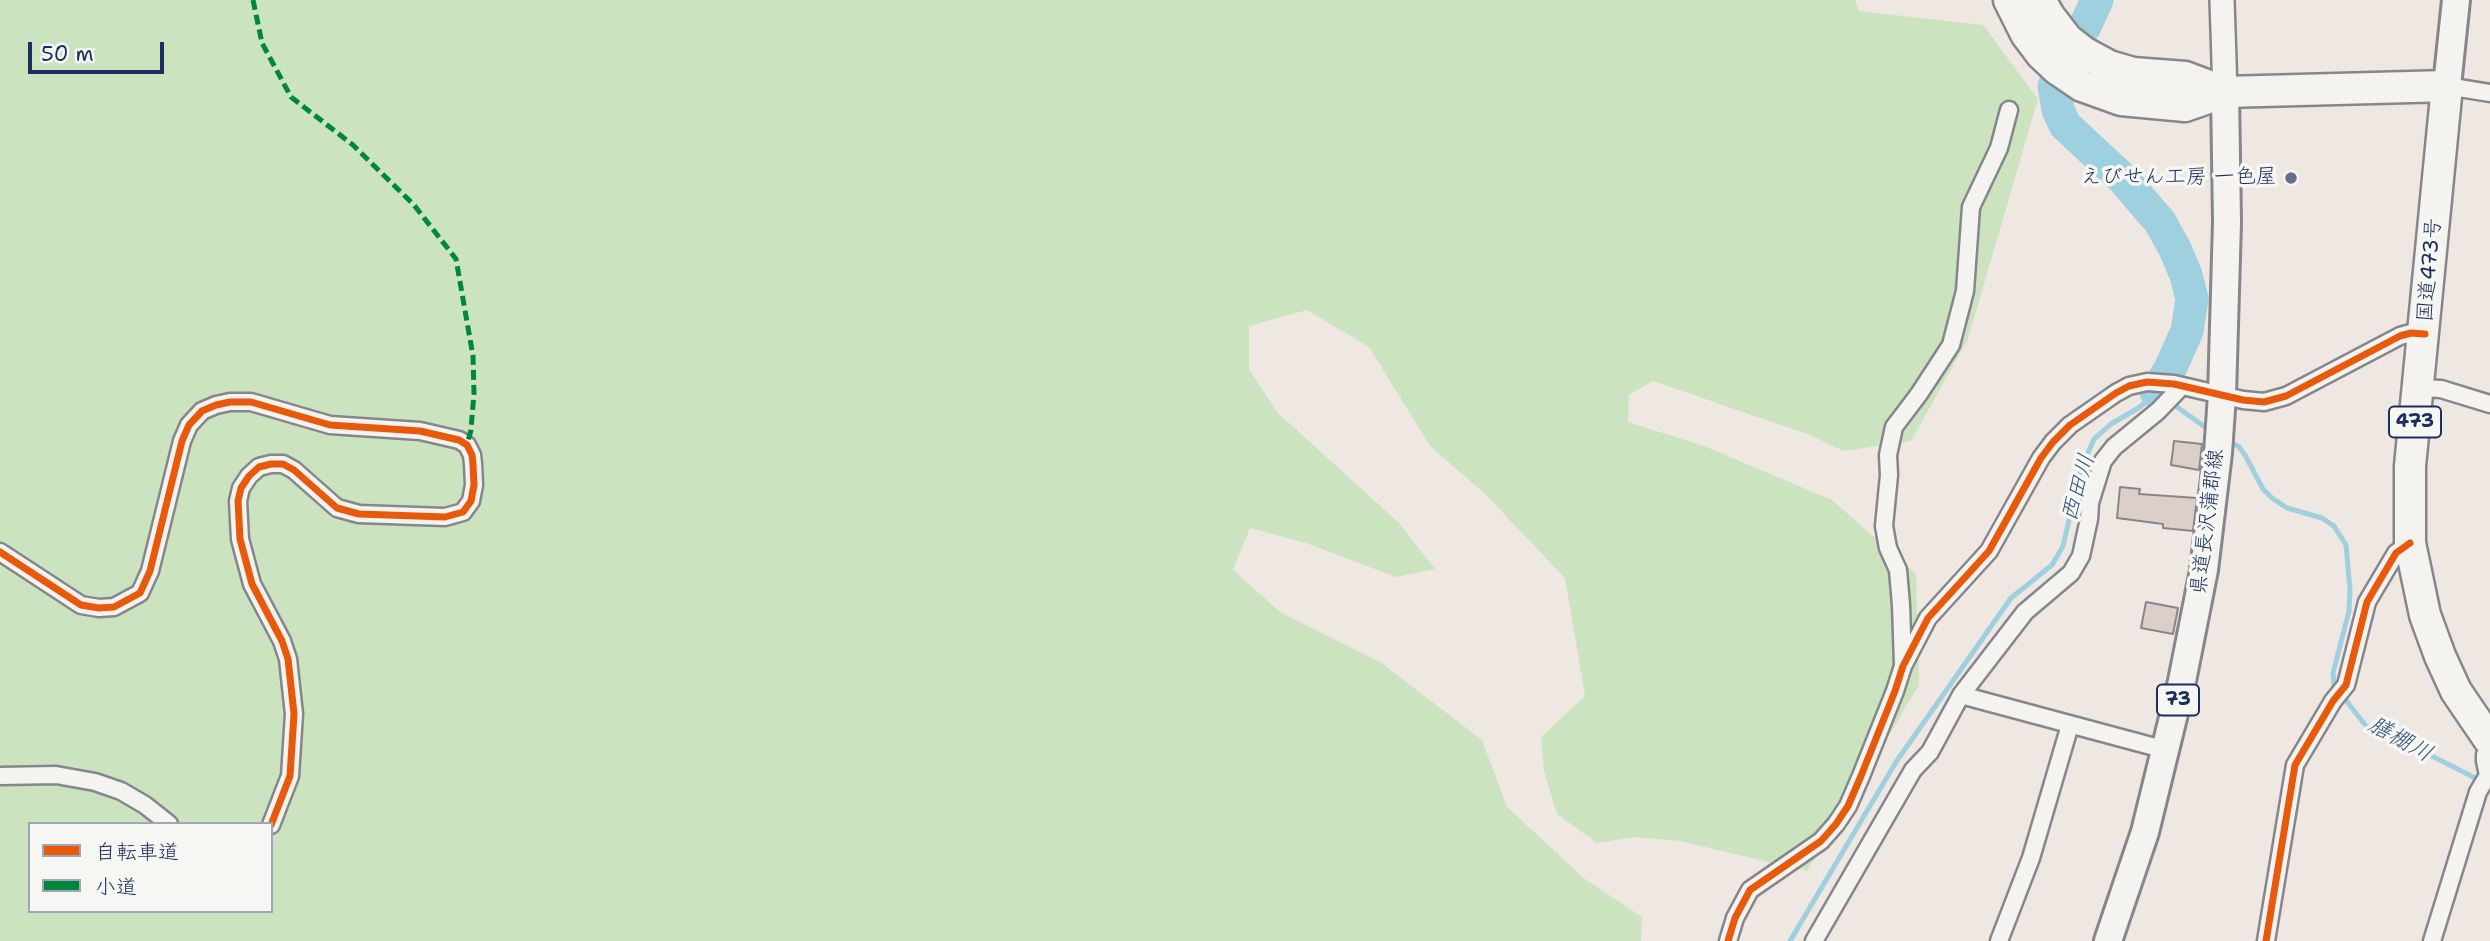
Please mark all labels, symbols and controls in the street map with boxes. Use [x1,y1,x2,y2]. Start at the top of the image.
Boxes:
scale bar [32,28,168,72]
text: 50 m [41,40,94,68]
place label: えびせん工房 一色屋 [2081,165,2277,191]
marker: えびせん工房 一色屋 [2283,170,2299,186]
street label: 国道473号 [2413,217,2447,323]
road number: 473 [2389,406,2441,438]
street label: 県道長沢蒲郡線 [2187,448,2229,596]
water label: 西田川 [2056,451,2102,525]
road number: 73 [2157,684,2199,716]
water label: 膳棚川 [2363,711,2437,769]
legend [28,822,273,913]
text: 自転車道 [95,838,179,866]
text: 小道 [95,873,137,901]

